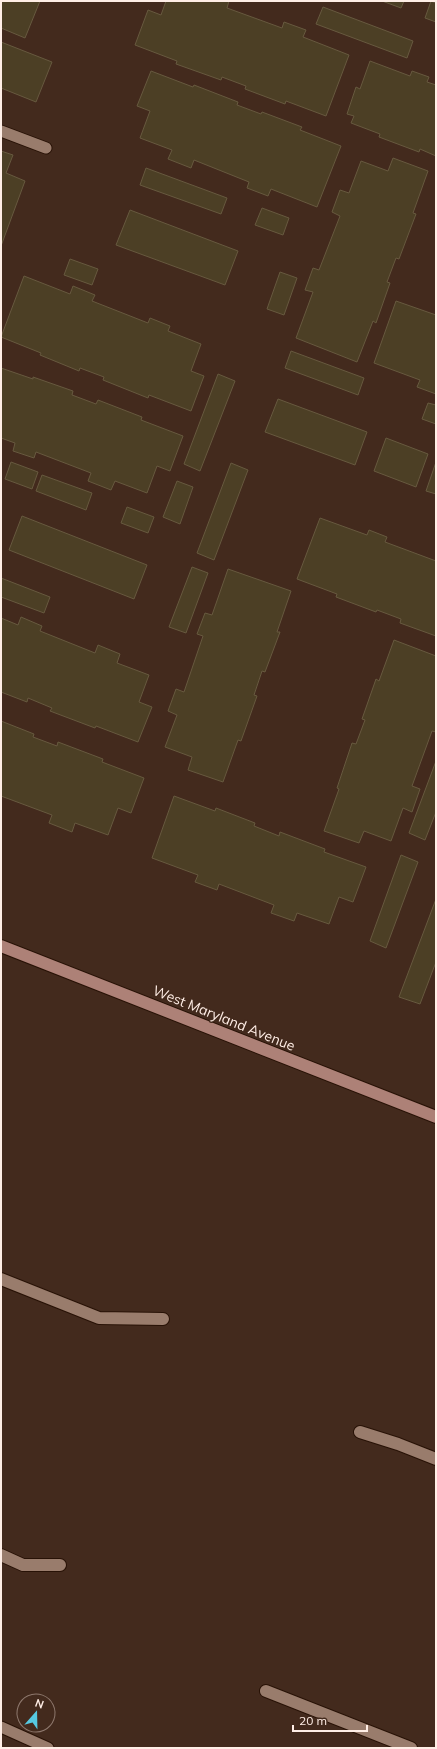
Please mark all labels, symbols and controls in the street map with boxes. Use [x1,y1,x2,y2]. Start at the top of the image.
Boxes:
street label: West Maryland Avenue [150,981,298,1055]
north arrow [16,1693,56,1733]
text: N [33,1696,46,1712]
scale bar [293,1707,367,1733]
text: 20 m [299,1713,327,1728]

